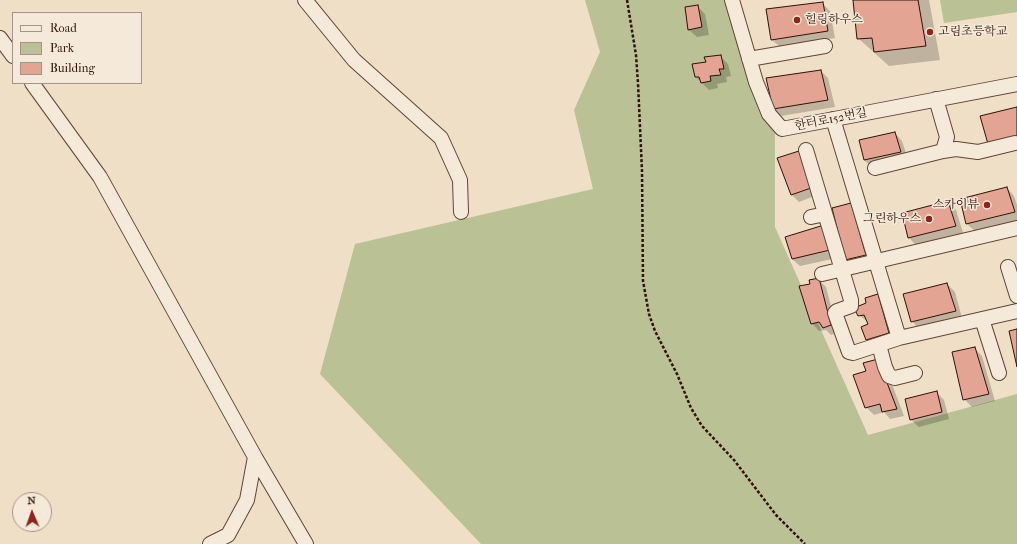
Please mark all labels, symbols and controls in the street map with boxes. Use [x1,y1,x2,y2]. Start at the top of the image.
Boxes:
legend [12,12,142,84]
place label: 힐링하우스 [805,13,863,27]
marker: 힐링하우스 [792,15,802,25]
text: Road [50,21,77,35]
place label: 고림초등학교 [938,25,1008,39]
marker: 고림초등학교 [925,27,935,37]
text: Park [50,41,74,55]
text: Building [50,61,95,75]
street label: 한터로152번길 [794,106,868,134]
place label: 스카이뷰 [933,198,979,212]
marker: 스카이뷰 [982,200,992,210]
place label: 그린하우스 [863,212,921,226]
marker: 그린하우스 [924,214,934,224]
north arrow [12,492,52,532]
text: N [27,494,36,507]

